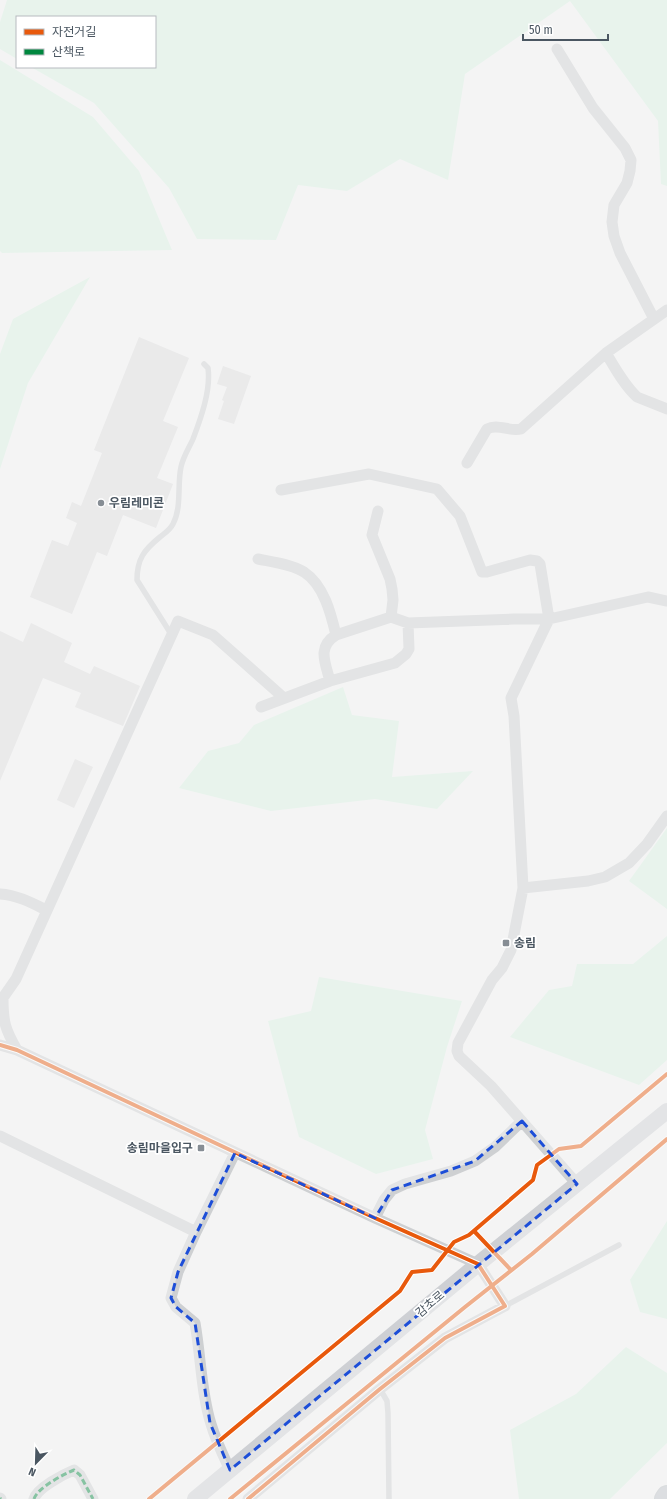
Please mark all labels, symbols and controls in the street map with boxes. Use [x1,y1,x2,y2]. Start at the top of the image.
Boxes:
legend [16,16,156,68]
scale bar [523,16,608,42]
text: 50 m [529,23,553,37]
text: 자전거길 [52,25,96,39]
text: 산책로 [52,45,85,59]
place label: 우림레미콘 [109,496,164,510]
marker: 우림레미콘 [96,498,106,508]
place label: 송림 [514,936,536,950]
marker: 송림 [501,938,511,948]
place label: 송림마을입구 [127,1141,193,1155]
marker: 송림마을입구 [196,1143,206,1153]
street label: 감초로 [413,1288,447,1320]
north arrow [16,1443,56,1483]
text: N [27,1464,38,1479]

